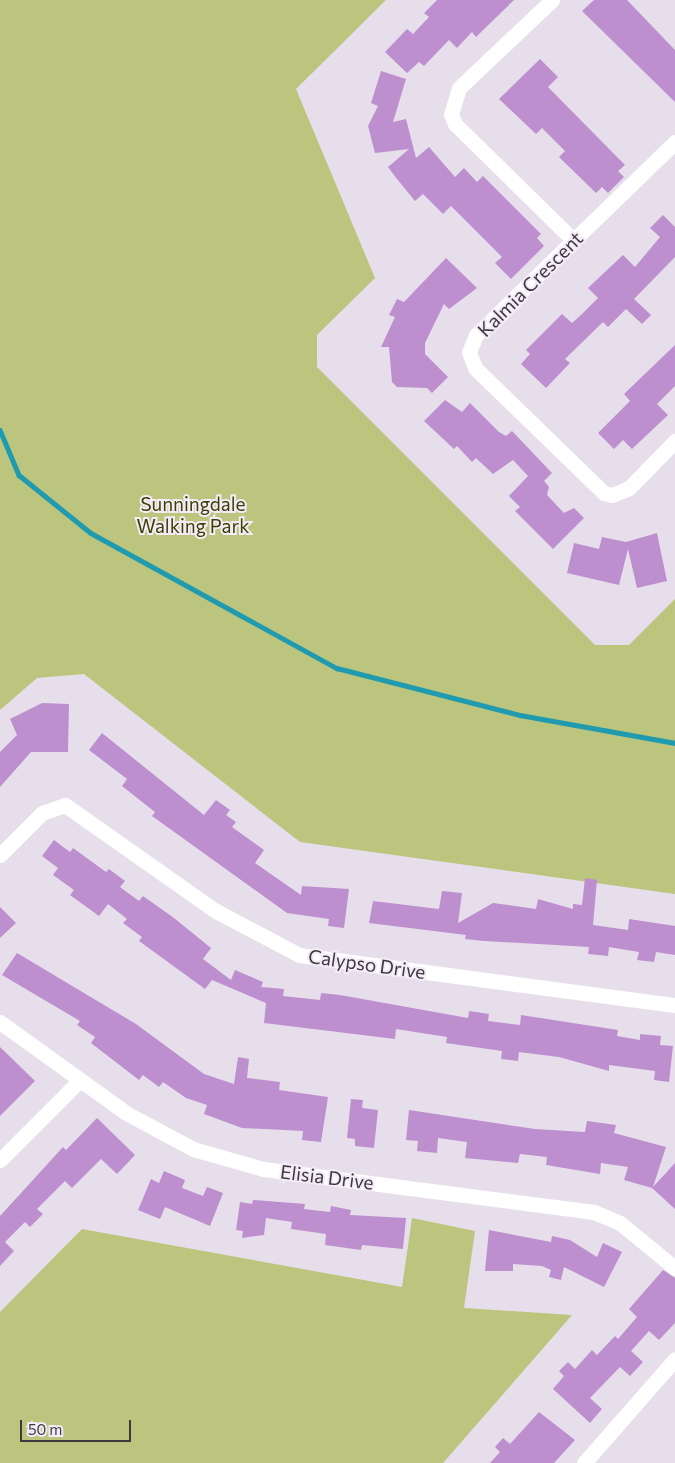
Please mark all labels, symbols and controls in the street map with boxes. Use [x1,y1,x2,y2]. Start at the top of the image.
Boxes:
street label: Kalmia Crescent [473,227,587,341]
park label: Sunningdale Walking Park [137,493,249,537]
street label: Calypso Drive [307,944,427,984]
street label: Elisia Drive [279,1160,375,1194]
scale bar [22,1410,134,1442]
text: 50 m [28,1420,62,1438]

